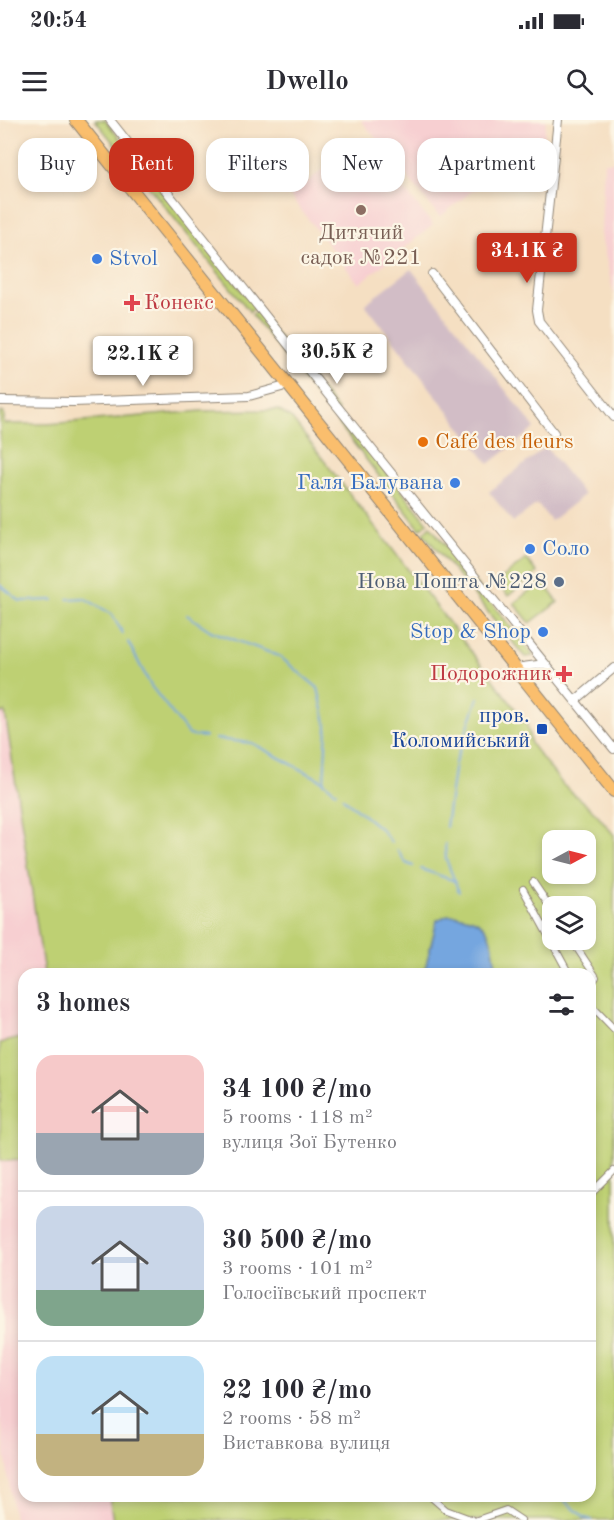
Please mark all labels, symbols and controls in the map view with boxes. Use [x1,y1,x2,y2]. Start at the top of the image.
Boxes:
text: 20:54 [30,10,87,32]
icon: menu [18,65,51,98]
icon: search [563,65,596,98]
text: Dwello [265,68,349,95]
chip: Buy [18,138,97,192]
chip: Rent [109,138,194,192]
chip: Filters [206,138,309,192]
chip: New [321,138,405,192]
chip: Apartment [417,138,557,192]
marker: Дитячий садок №221 [354,203,368,217]
place label: Дитячий садок №221 [300,222,422,269]
pin: 34.1K ₴ [472,233,582,284]
text: 34.1K ₴ [491,242,563,262]
place label: Stvol [109,248,158,270]
marker: Stvol [90,252,104,266]
place label: Конекс [144,292,214,314]
marker: Конекс [125,296,139,310]
pin: 30.5K ₴ [282,334,392,385]
pin: 22.1K ₴ [88,336,198,387]
text: 30.5K ₴ [301,343,373,363]
text: 22.1K ₴ [107,345,179,365]
place label: Café des fleurs [435,431,574,453]
marker: Café des fleurs [416,435,430,449]
place label: Галя Балувана [297,472,443,494]
marker: Галя Балувана [448,476,462,490]
place label: Соло [542,538,590,560]
marker: Соло [523,542,537,556]
place label: Нова Пошта №228 [357,571,547,593]
marker: Нова Пошта №228 [552,575,566,589]
place label: Stop & Shop [410,621,531,643]
marker: Stop & Shop [536,625,550,639]
place label: Подорожник [430,663,552,685]
marker: Подорожник [557,667,571,681]
place label: пров. Коломийський [391,705,530,752]
marker: пров. Коломийський [535,722,549,736]
north arrow [542,830,596,884]
map controls [542,830,596,950]
button: layers [542,896,596,950]
icon: filters [545,988,578,1021]
text: 3 homes [36,991,130,1017]
text: 34 100 ₴/mo [222,1077,372,1103]
icon: home [84,1079,156,1151]
text: 5 rooms · 118 m² [222,1108,372,1128]
text: вулиця Зої Бутенко [222,1133,397,1153]
text: 30 500 ₴/mo [222,1228,372,1254]
icon: home [84,1230,156,1302]
text: 3 rooms · 101 m² [222,1259,372,1279]
text: Голосіївський проспект [222,1284,427,1304]
text: 22 100 ₴/mo [222,1378,372,1404]
icon: home [84,1380,156,1452]
text: 2 rooms · 58 m² [222,1409,361,1429]
text: Виставкова вулиця [222,1434,391,1454]

